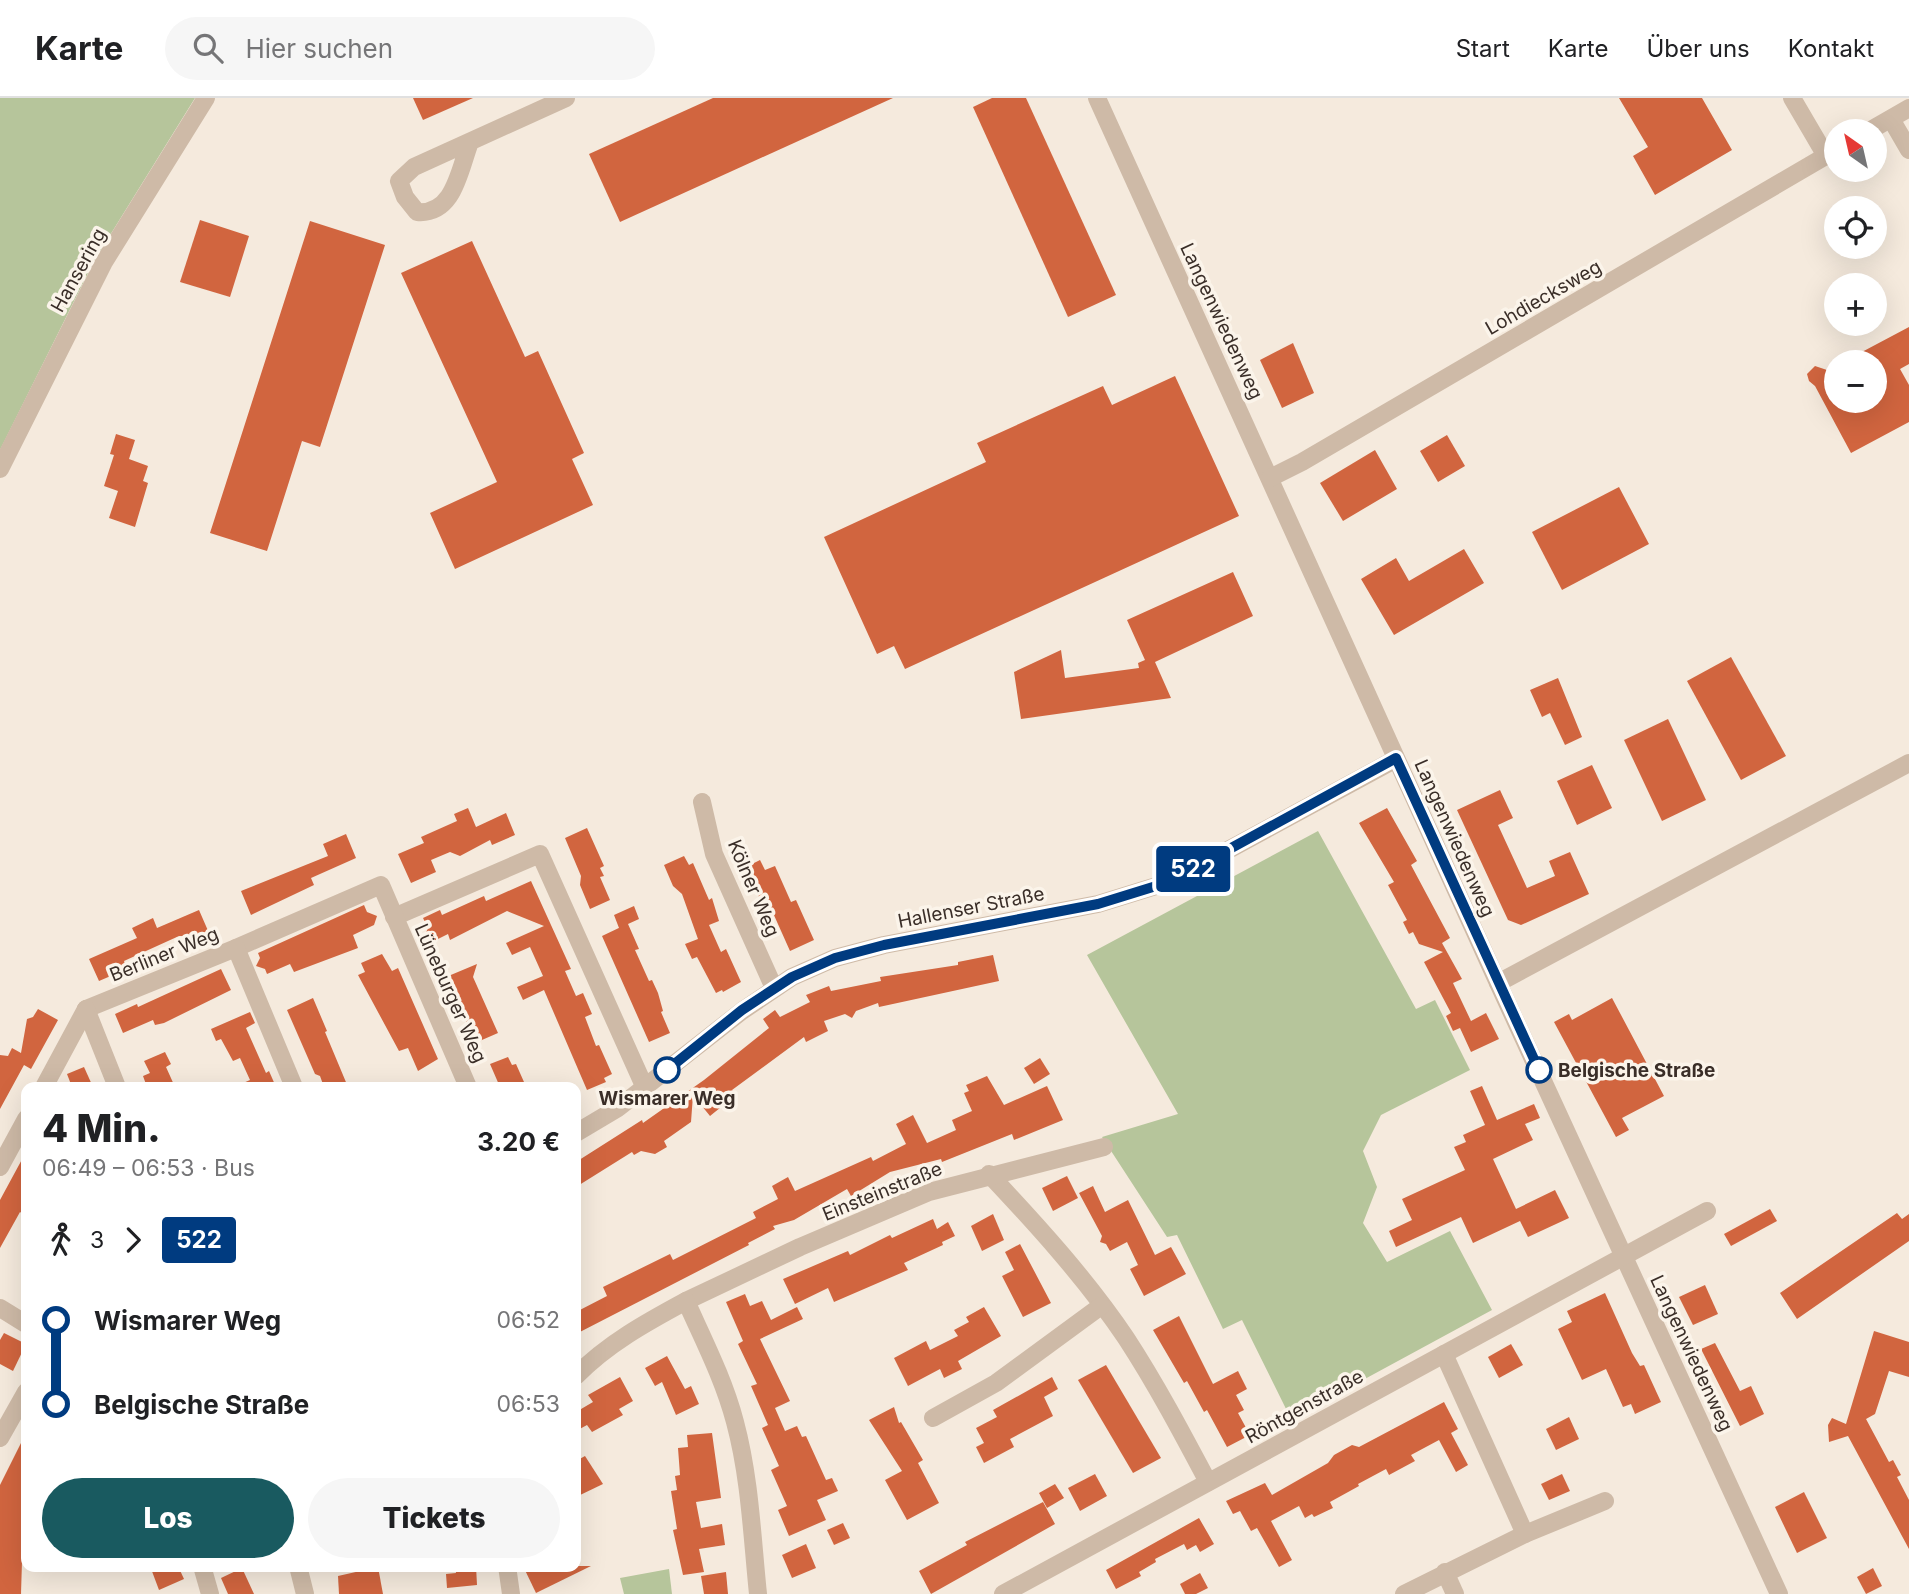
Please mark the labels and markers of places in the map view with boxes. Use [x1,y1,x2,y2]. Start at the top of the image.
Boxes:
marker: Wismarer Weg [654,1057,680,1083]
marker: Belgische Straße [1526,1057,1552,1083]
place label: Belgische Straße [1558,1059,1715,1082]
place label: Wismarer Weg [599,1087,735,1110]

